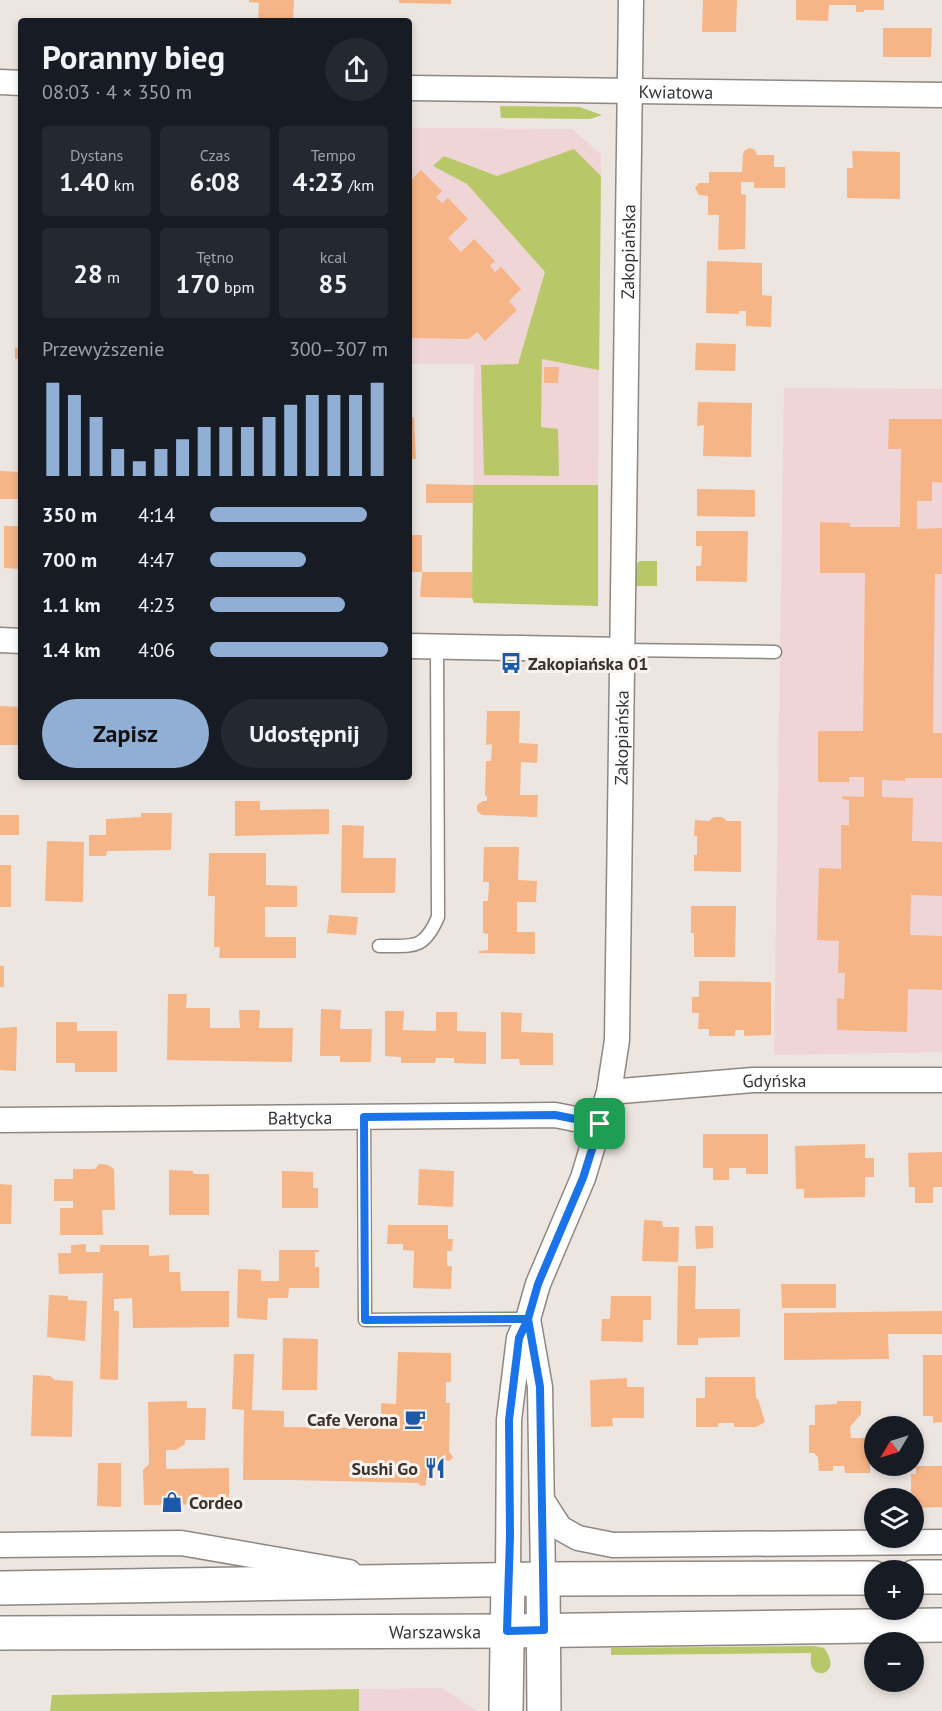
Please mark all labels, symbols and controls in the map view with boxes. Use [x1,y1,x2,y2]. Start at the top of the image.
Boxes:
text: Poranny bieg [42,35,225,78]
button: share [325,38,388,101]
text: 08:03 · 4 × 350 m [42,79,192,105]
street label: Kwiatowa [639,80,713,103]
text: Dystans [70,145,123,165]
text: Czas [200,145,230,165]
text: Tempo [311,145,356,165]
text: 1.40 [59,165,110,198]
text: 6:08 [189,165,241,198]
text: 4:23 [292,165,344,198]
text: km [110,175,134,195]
text: /km [344,175,374,195]
street label: Zakopiańska [615,204,640,299]
text: Tętno [196,247,234,267]
text: kcal [320,247,347,267]
text: 28 [73,257,103,290]
text: m [103,267,120,287]
text: 170 [176,267,220,300]
text: 85 [319,267,348,300]
text: bpm [220,277,254,297]
text: Przewyższenie [42,336,164,362]
text: 300–307 m [289,336,388,362]
text: 350 m [42,502,97,528]
text: 4:14 [138,502,175,528]
text: 700 m [42,547,97,573]
text: 4:47 [138,547,175,573]
text: 1.1 km [42,592,101,618]
text: 4:23 [138,592,175,618]
text: 1.4 km [42,637,101,663]
text: 4:06 [138,637,175,663]
bus stop icon: Zakopiańska 01 [499,651,523,675]
place label: Zakopiańska 01 [528,652,648,675]
street label: Zakopiańska [609,690,633,785]
button: Zapisz [42,699,209,768]
button: Udostępnij [221,699,388,768]
street label: Gdyńska [742,1069,807,1092]
pin [574,1098,625,1149]
street label: Bałtycka [268,1106,332,1129]
icon: arrive [583,1107,616,1140]
cafe icon: Cafe Verona [403,1407,427,1431]
place label: Cafe Verona [307,1408,398,1431]
north arrow [864,1416,924,1476]
map controls [864,1416,924,1692]
restaurant icon: Sushi Go [423,1456,447,1480]
place label: Sushi Go [352,1457,418,1480]
button: layers [864,1488,924,1548]
shop icon: Cordeo [160,1490,184,1514]
place label: Cordeo [189,1491,243,1514]
button: + [864,1560,924,1620]
street label: Warszawska [389,1620,481,1643]
button: − [864,1632,924,1692]

